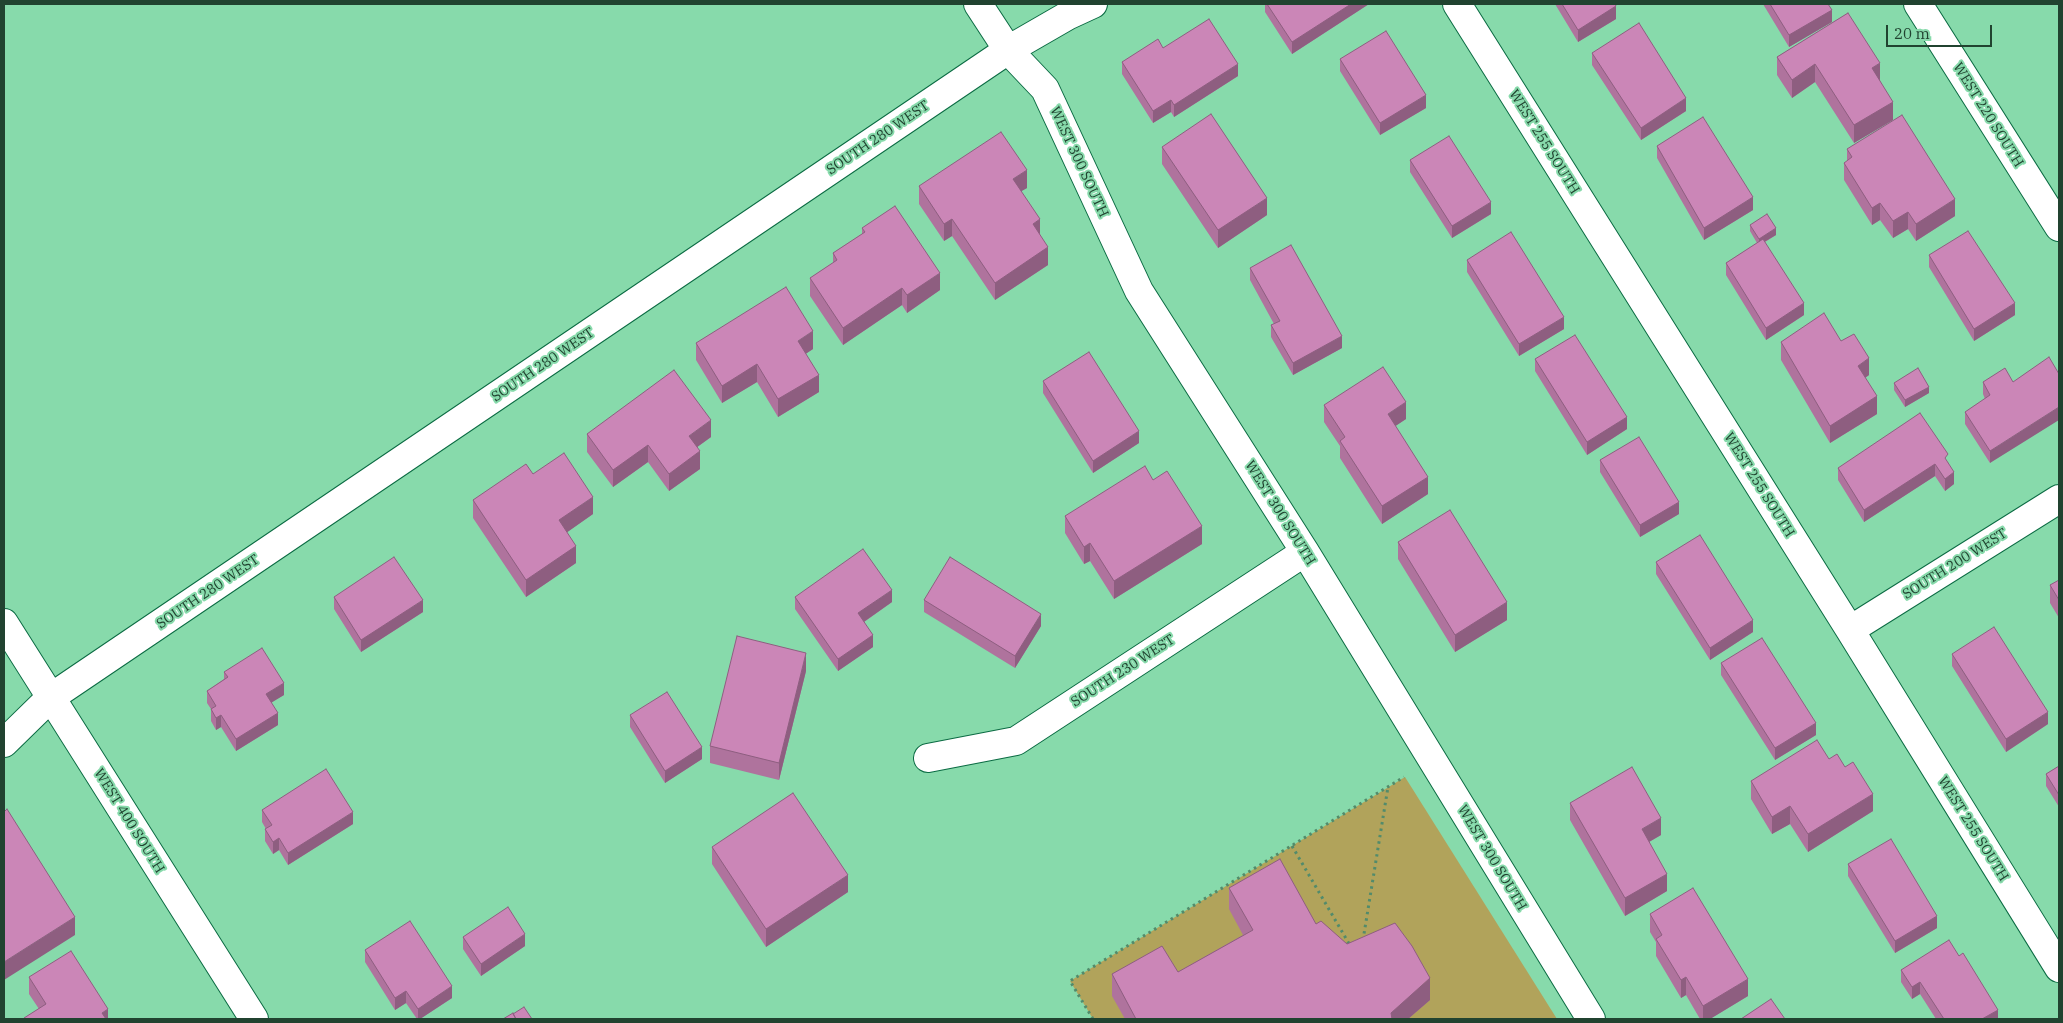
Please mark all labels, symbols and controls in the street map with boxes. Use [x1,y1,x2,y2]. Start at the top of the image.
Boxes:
scale bar [1888,15,1994,47]
text: 20 m [1894,24,1930,43]
street label: WEST 220 SOUTH [1949,60,2027,170]
street label: WEST 255 SOUTH [1505,87,1583,197]
street label: SOUTH 280 WEST [824,97,932,179]
street label: WEST 300 SOUTH [1046,104,1112,220]
street label: SOUTH 280 WEST [489,324,597,406]
street label: WEST 255 SOUTH [1720,430,1798,540]
street label: WEST 300 SOUTH [1241,458,1319,568]
street label: SOUTH 200 WEST [1900,525,2010,603]
street label: SOUTH 280 WEST [154,551,262,633]
street label: SOUTH 230 WEST [1068,631,1178,711]
street label: WEST 400 SOUTH [90,766,168,876]
street label: WEST 255 SOUTH [1934,774,2012,884]
street label: WEST 300 SOUTH [1454,802,1530,914]

